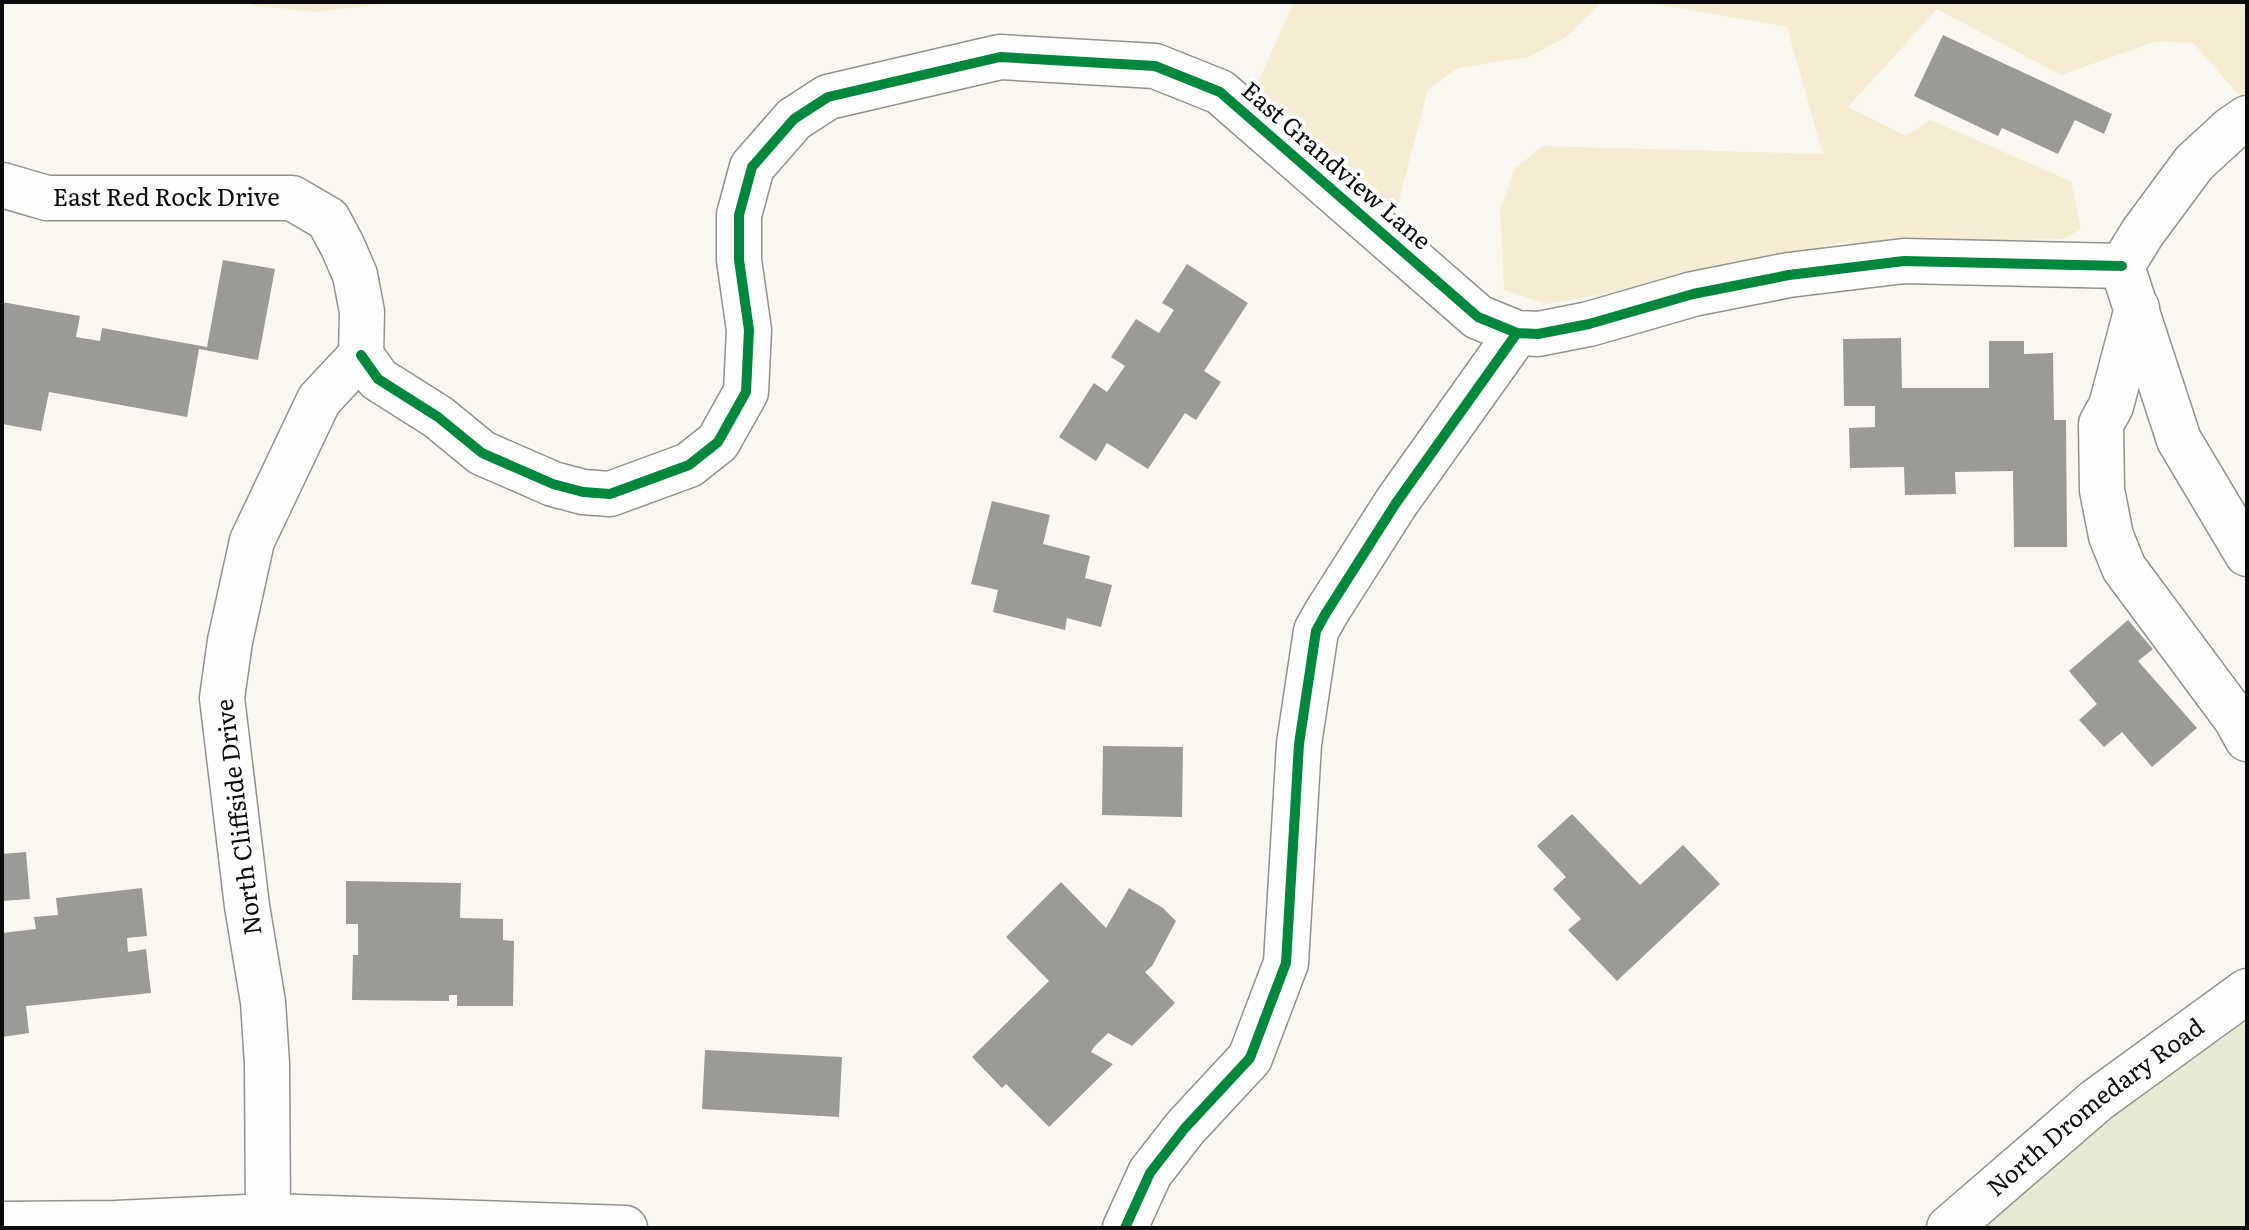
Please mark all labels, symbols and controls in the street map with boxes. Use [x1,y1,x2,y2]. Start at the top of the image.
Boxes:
street label: East Grandview Lane [1235,72,1440,256]
street label: East Red Rock Drive [53,178,280,213]
street label: North Cliffside Drive [205,697,268,937]
street label: North Dromedary Road [1978,1008,2210,1203]

